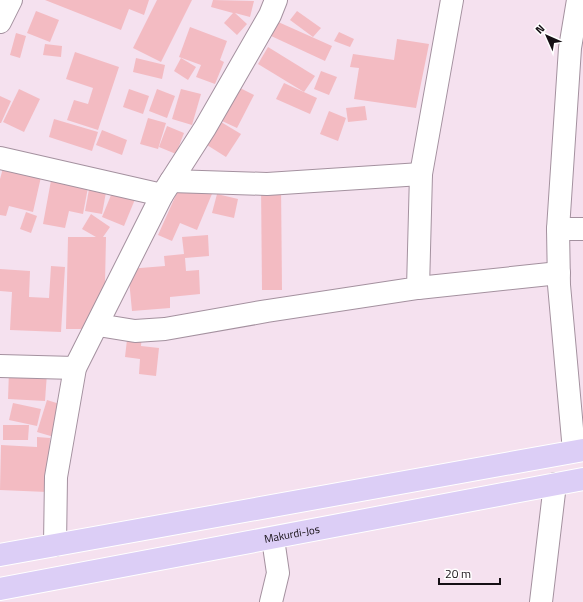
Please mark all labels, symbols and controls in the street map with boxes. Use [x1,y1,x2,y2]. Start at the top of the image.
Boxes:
north arrow [527,16,567,56]
text: N [532,21,548,37]
street label: Makurdi-Jos [263,521,321,547]
scale bar [439,560,500,586]
text: 20 m [445,564,471,583]

